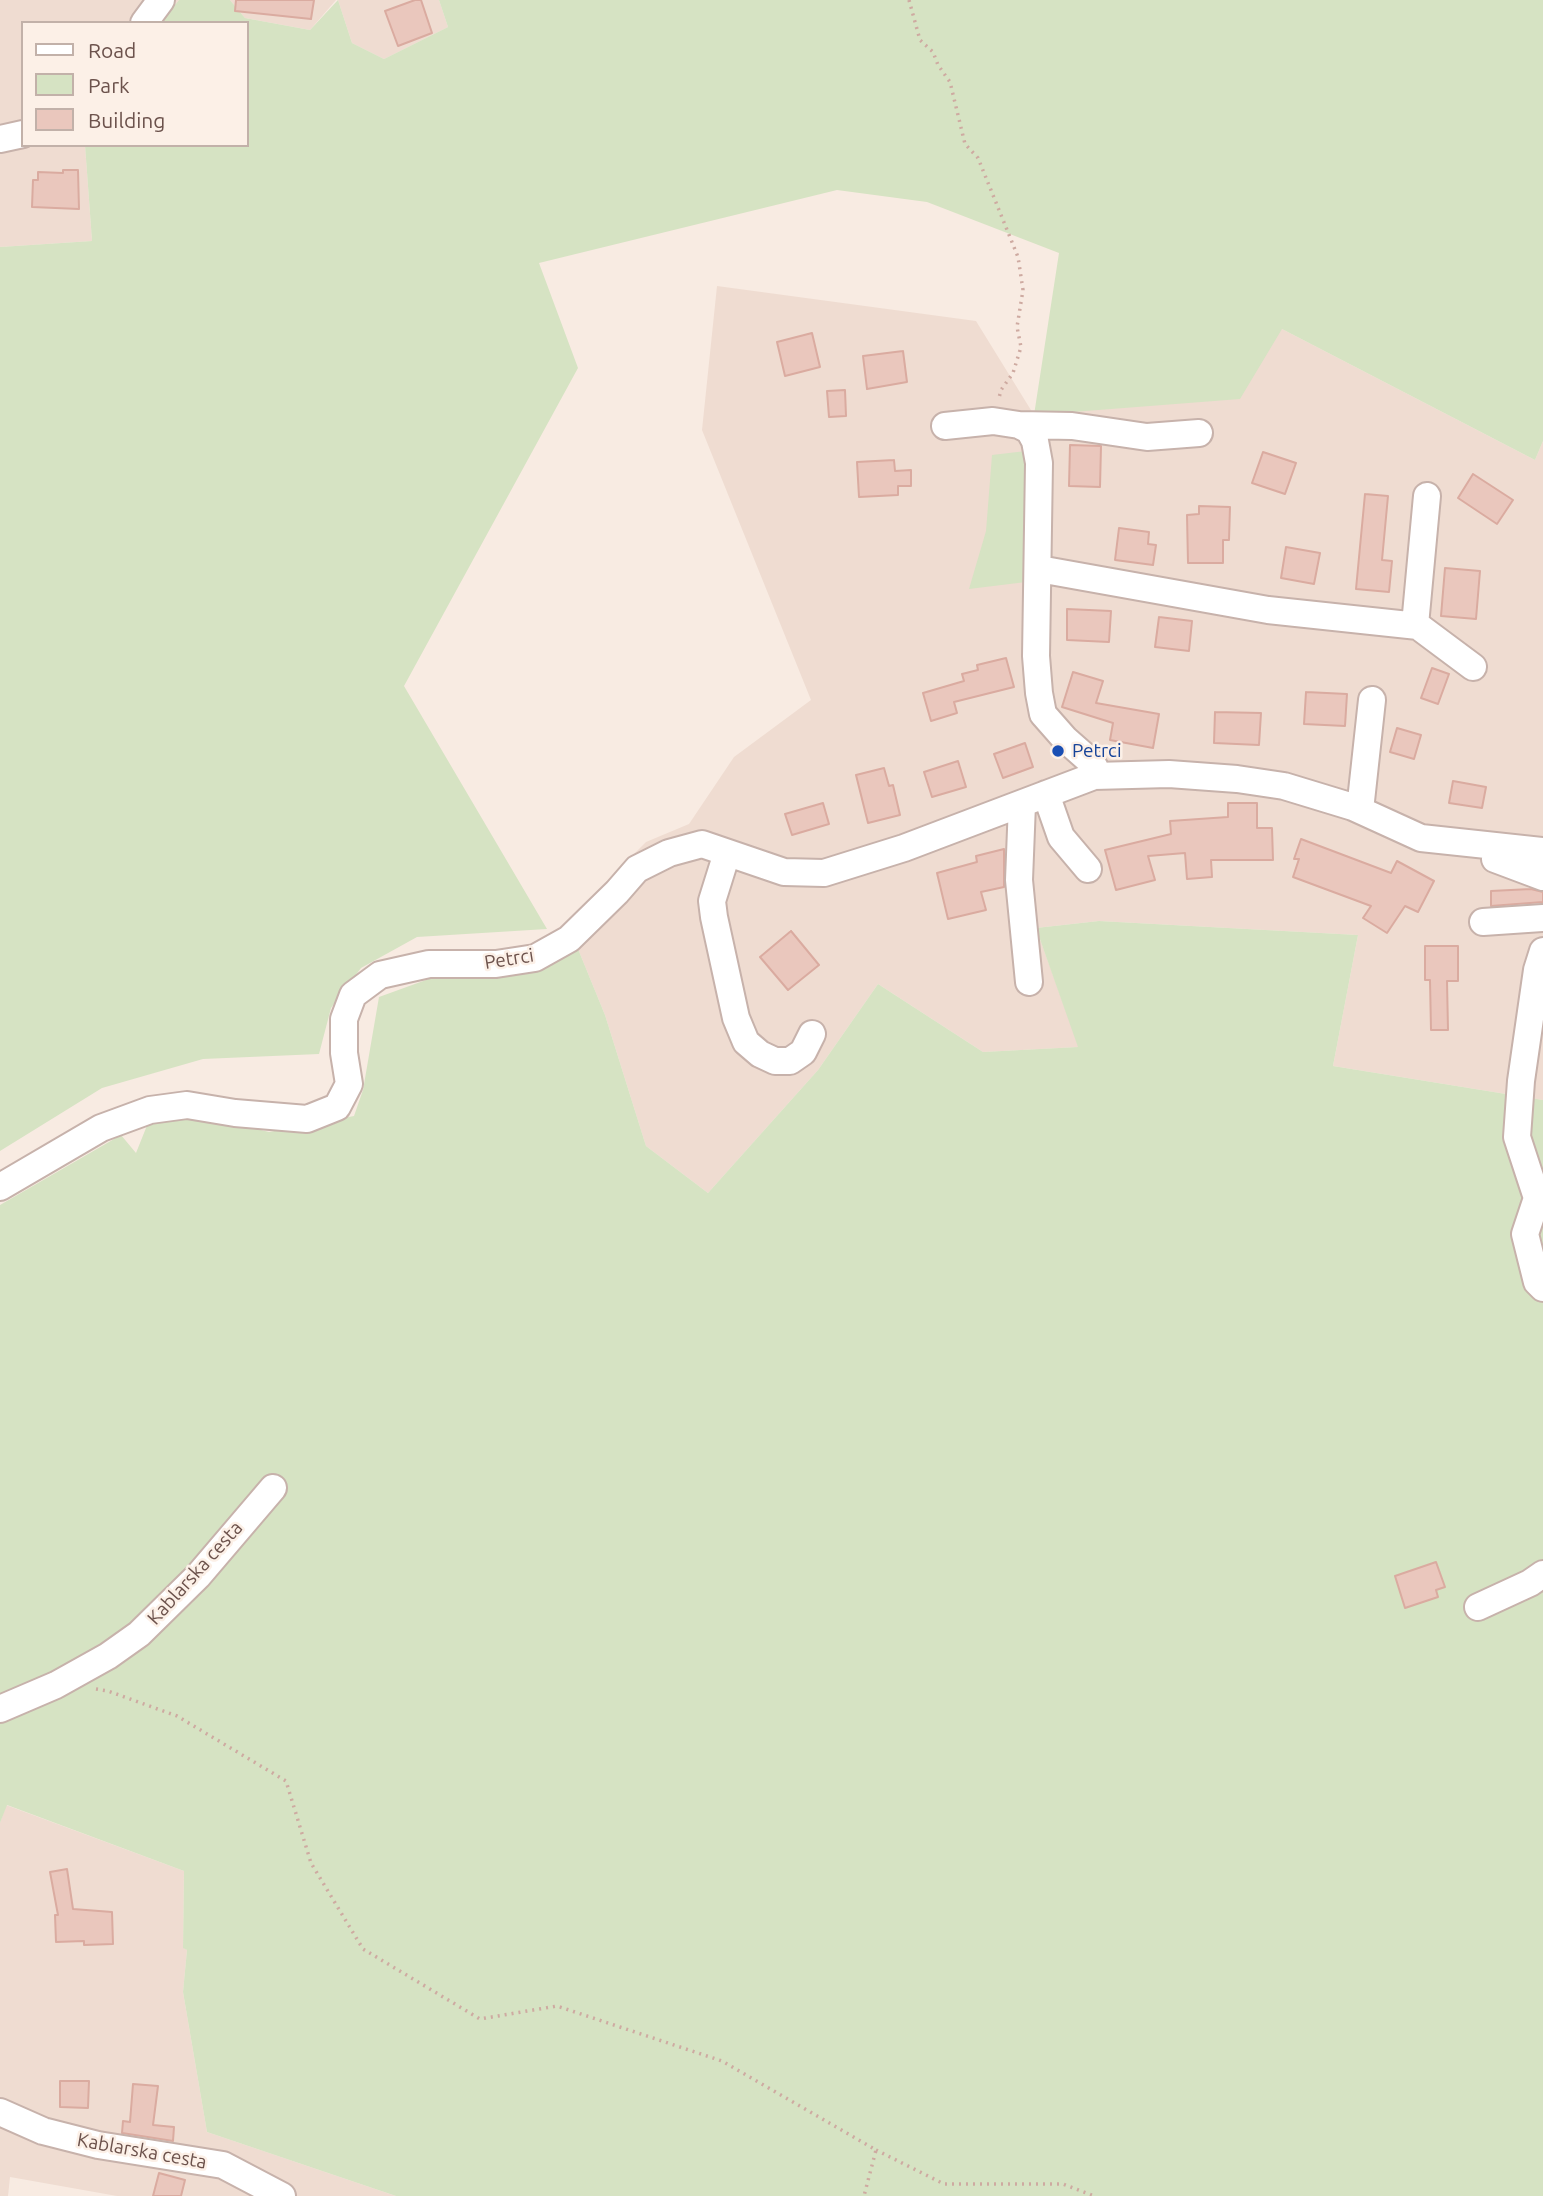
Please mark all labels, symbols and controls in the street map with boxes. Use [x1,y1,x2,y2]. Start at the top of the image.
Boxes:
legend [21,21,248,147]
text: Road [88,38,136,62]
text: Park [88,73,130,97]
text: Building [88,108,165,132]
place label: Petrci [1072,740,1122,762]
marker: Petrci [1050,743,1066,759]
street label: Petrci [483,944,535,974]
street label: Kablarska cesta [143,1517,247,1629]
street label: Kablarska cesta [75,2128,209,2174]

